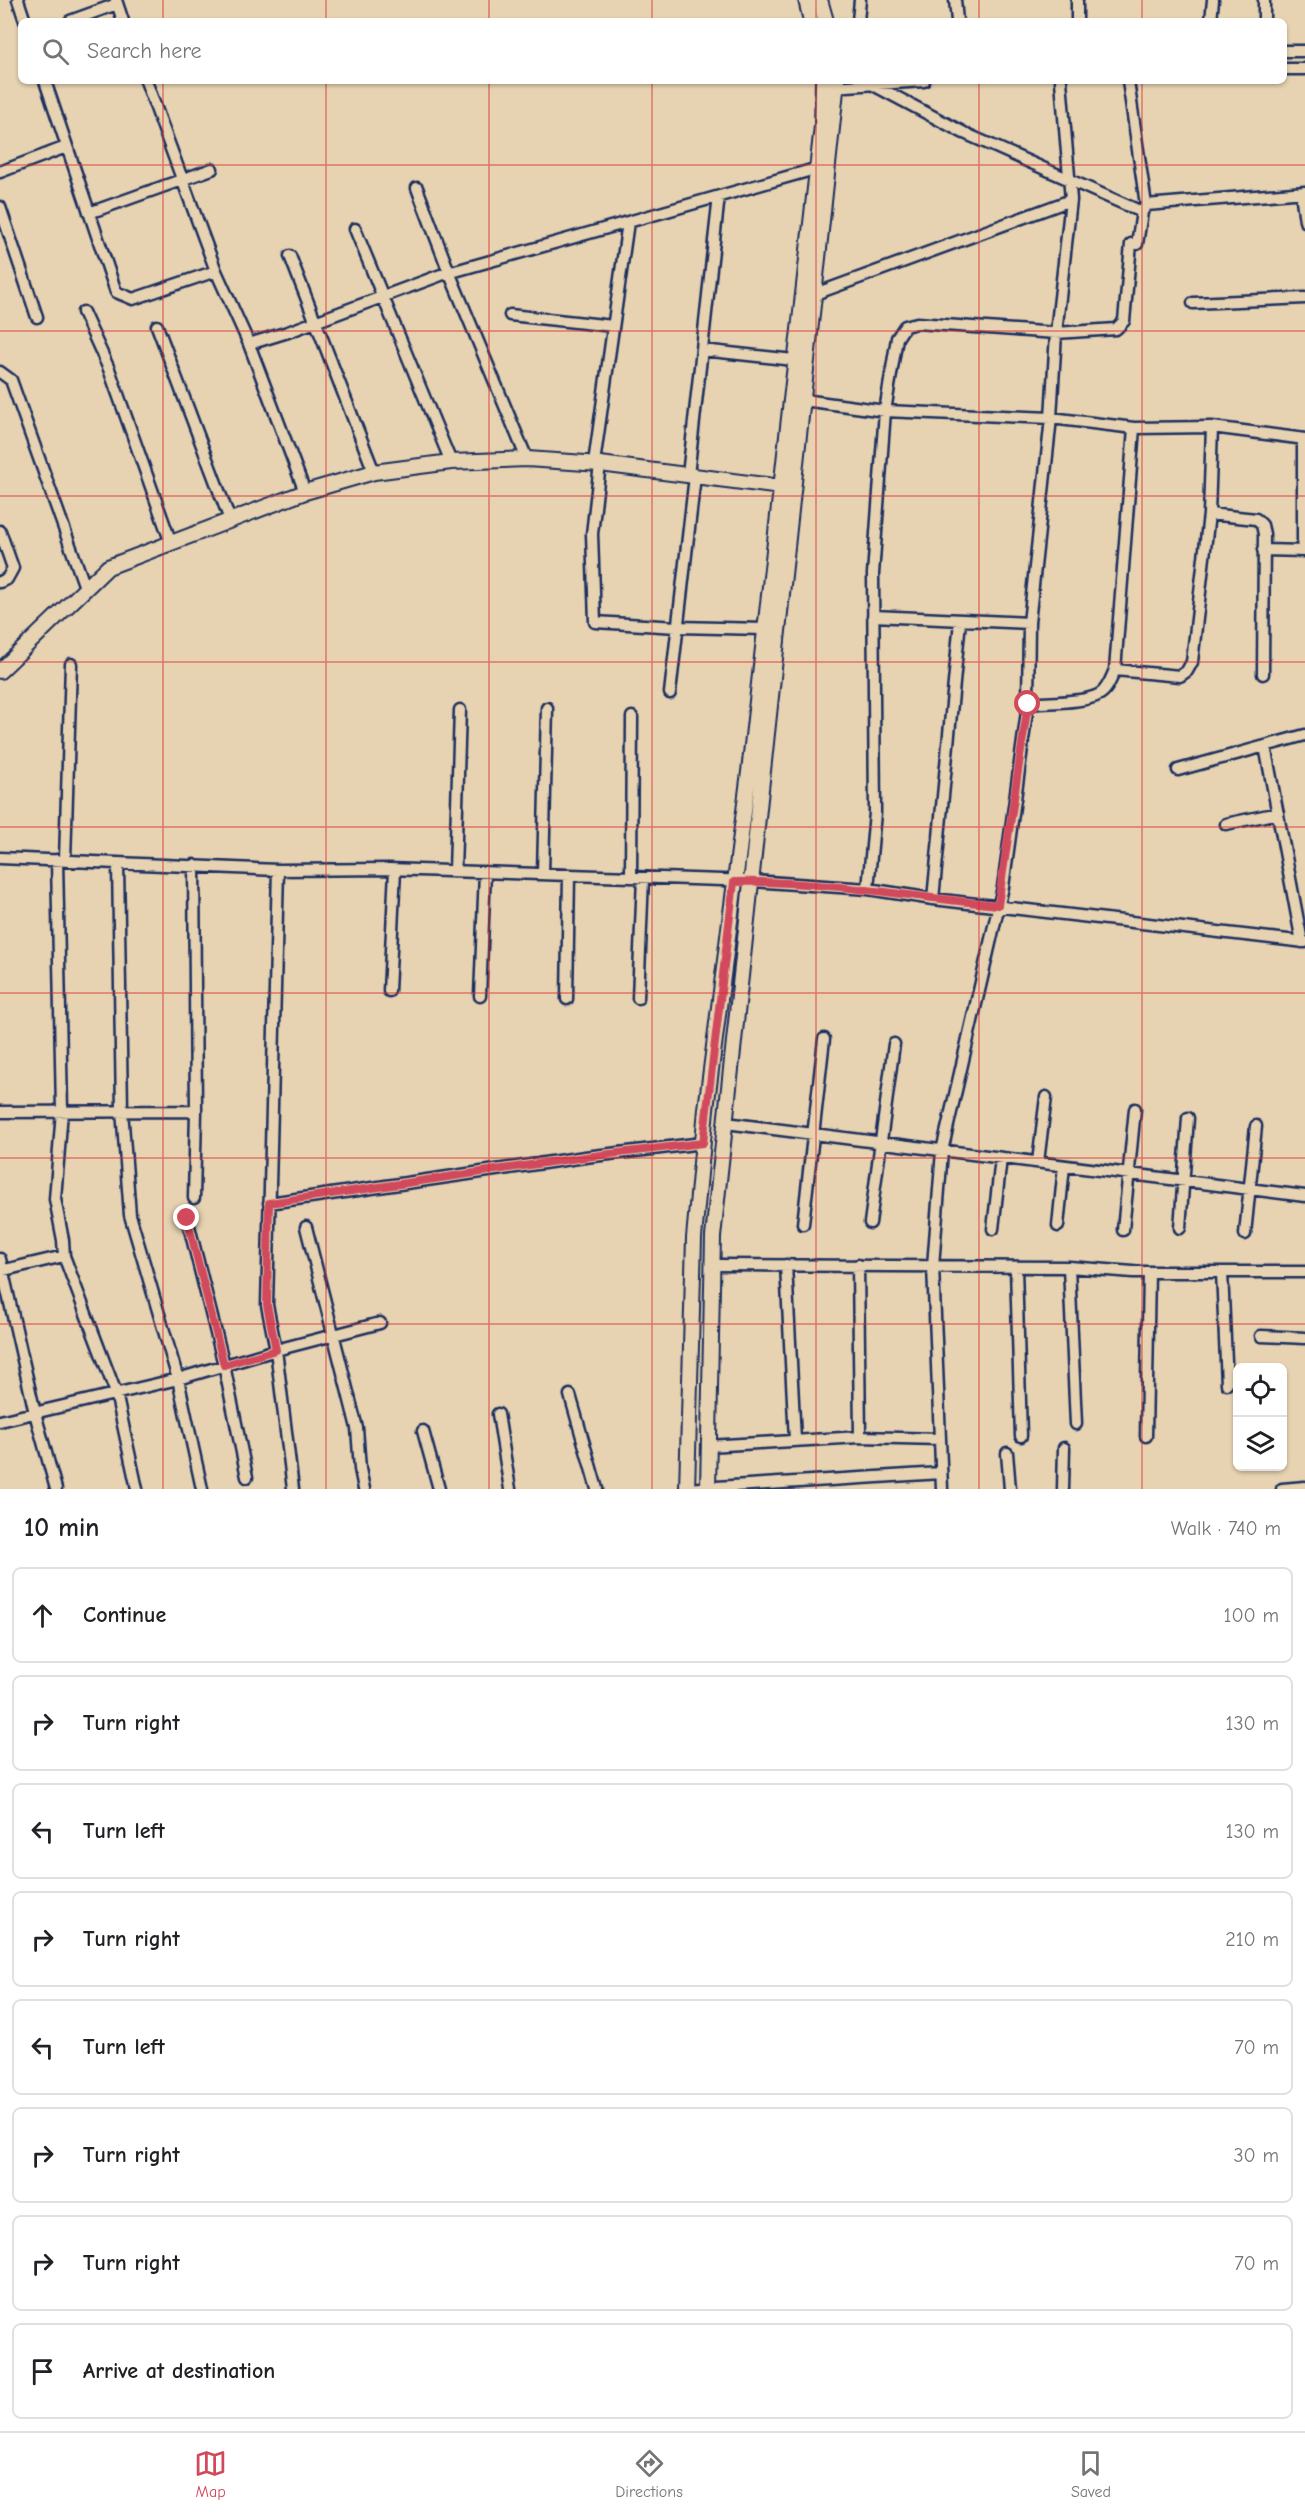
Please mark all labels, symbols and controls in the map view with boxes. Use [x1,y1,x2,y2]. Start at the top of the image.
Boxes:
search box [18,18,1287,84]
icon: search [39,35,72,68]
text: Search here [87,38,202,64]
route start [1014,690,1040,716]
route end [173,1204,199,1230]
map controls [1233,1363,1287,1471]
button: locate [1233,1363,1287,1417]
button: layers [1233,1417,1287,1471]
text: 10 min [24,1513,99,1543]
text: Walk · 740 m [1171,1517,1281,1540]
icon: ahead [26,1599,59,1632]
text: Continue [83,1602,166,1628]
text: 100 m [1224,1604,1279,1627]
icon: right [26,1707,59,1740]
text: Turn right [83,1710,180,1736]
text: 130 m [1226,1712,1279,1735]
icon: left [26,1815,59,1848]
text: Turn left [83,1818,165,1844]
text: 130 m [1226,1820,1279,1843]
icon: right [26,1923,59,1956]
text: Turn right [83,1926,180,1952]
text: 210 m [1225,1928,1279,1951]
icon: left [26,2031,59,2064]
text: Turn left [83,2034,165,2060]
text: 70 m [1234,2036,1279,2059]
icon: right [26,2139,59,2172]
text: Turn right [83,2142,180,2168]
text: 30 m [1233,2144,1279,2167]
icon: right [26,2247,59,2280]
text: Turn right [83,2250,180,2276]
text: 70 m [1234,2252,1279,2275]
icon: arrive [26,2355,59,2388]
text: Arrive at destination [83,2358,275,2384]
tab: Map [194,2447,227,2501]
tab: Directions [615,2447,683,2501]
tab: Saved [1071,2447,1111,2501]

